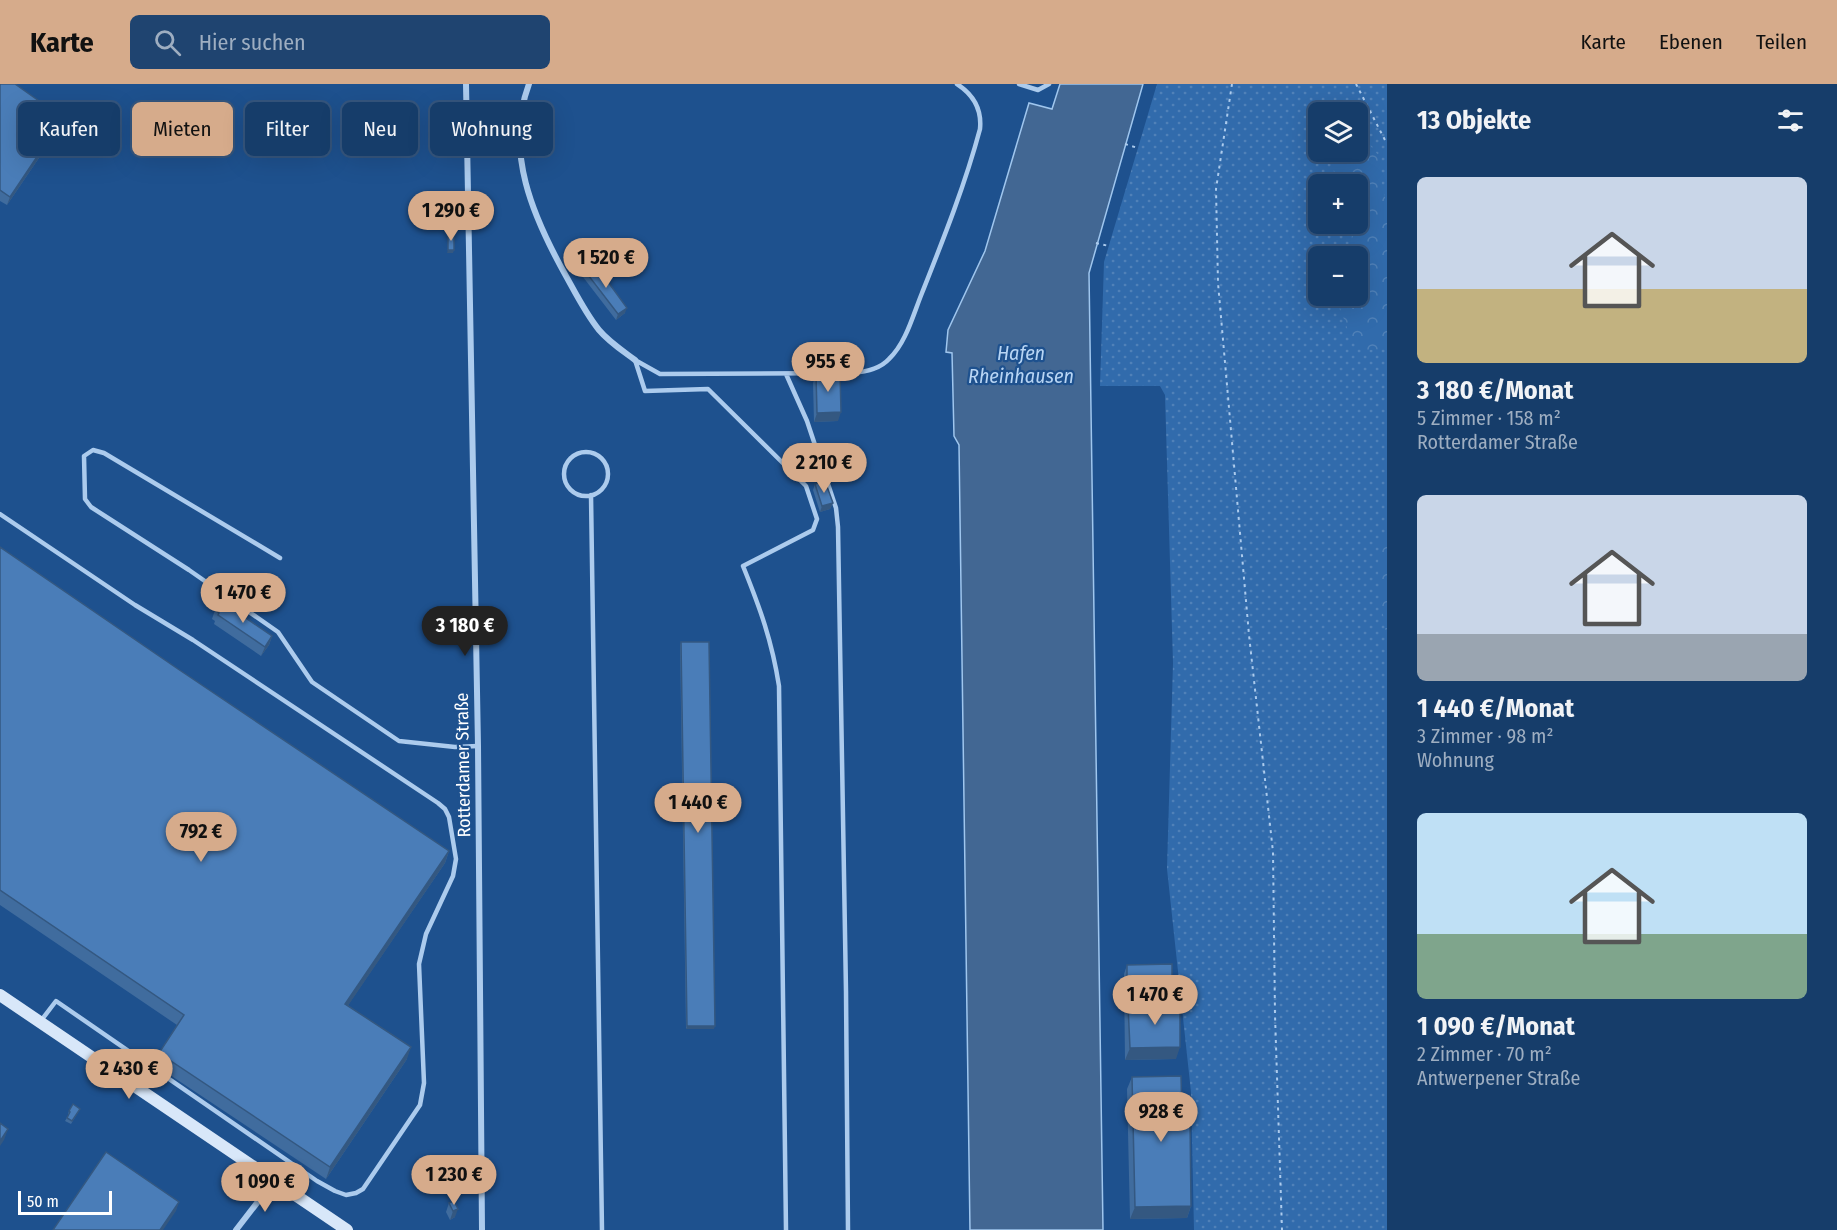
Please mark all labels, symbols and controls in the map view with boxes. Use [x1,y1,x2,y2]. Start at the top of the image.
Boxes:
search box [130,15,550,69]
text: Karte [30,26,94,59]
icon: search [151,26,184,59]
text: Hier suchen [199,29,306,56]
text: Karte [1580,29,1626,55]
text: Ebenen [1659,29,1723,55]
text: Teilen [1756,29,1807,55]
chip: Kaufen [18,102,120,156]
chip: Mieten [132,102,233,156]
chip: Filter [245,102,330,156]
chip: Neu [342,102,418,156]
chip: Wohnung [430,102,553,156]
map controls [1308,102,1368,306]
button: layers [1308,102,1368,162]
icon: filters [1774,104,1807,137]
text: 13 Objekte [1417,105,1531,136]
button: + [1308,174,1368,234]
pin: 1 290 € [396,191,506,242]
text: 1 290 € [422,198,480,222]
icon: home [1558,216,1666,324]
pin: 1 520 € [551,238,661,289]
text: 1 520 € [577,245,635,269]
button: − [1308,246,1368,306]
water label: Hafen Rheinhausen [968,341,1074,388]
pin: 955 € [786,342,870,393]
text: 955 € [806,349,850,373]
text: 3 180 €/Monat [1417,375,1573,406]
text: 5 Zimmer · 158 m² [1417,406,1561,430]
text: Rotterdamer Straße [1417,430,1578,454]
pin: 2 210 € [769,443,879,494]
text: 2 210 € [796,450,852,474]
icon: home [1558,534,1666,642]
pin: 1 470 € [188,573,298,624]
text: 1 470 € [215,580,271,604]
pin: 3 180 € [410,606,520,657]
text: 3 180 € [436,613,494,637]
street label: Rotterdamer Straße [451,692,475,838]
text: 1 440 €/Monat [1417,693,1574,724]
text: 3 Zimmer · 98 m² [1417,724,1553,748]
text: Wohnung [1417,748,1494,772]
pin: 1 440 € [643,783,753,834]
text: 1 440 € [669,790,727,814]
pin: 792 € [159,812,243,863]
text: 792 € [180,819,222,843]
icon: home [1558,852,1666,960]
pin: 1 470 € [1100,975,1210,1026]
text: 1 470 € [1127,982,1183,1006]
text: 1 090 €/Monat [1417,1011,1575,1042]
text: 2 Zimmer · 70 m² [1417,1042,1552,1066]
pin: 2 430 € [74,1049,184,1100]
text: 2 430 € [100,1056,158,1080]
text: Antwerpener Straße [1417,1066,1580,1090]
pin: 928 € [1119,1092,1203,1143]
text: 928 € [1139,1099,1183,1123]
pin: 1 230 € [399,1155,509,1206]
pin: 1 090 € [210,1162,320,1213]
text: 1 230 € [425,1162,483,1186]
text: 1 090 € [235,1169,295,1193]
scale bar [18,1188,112,1216]
text: 50 m [27,1192,59,1211]

